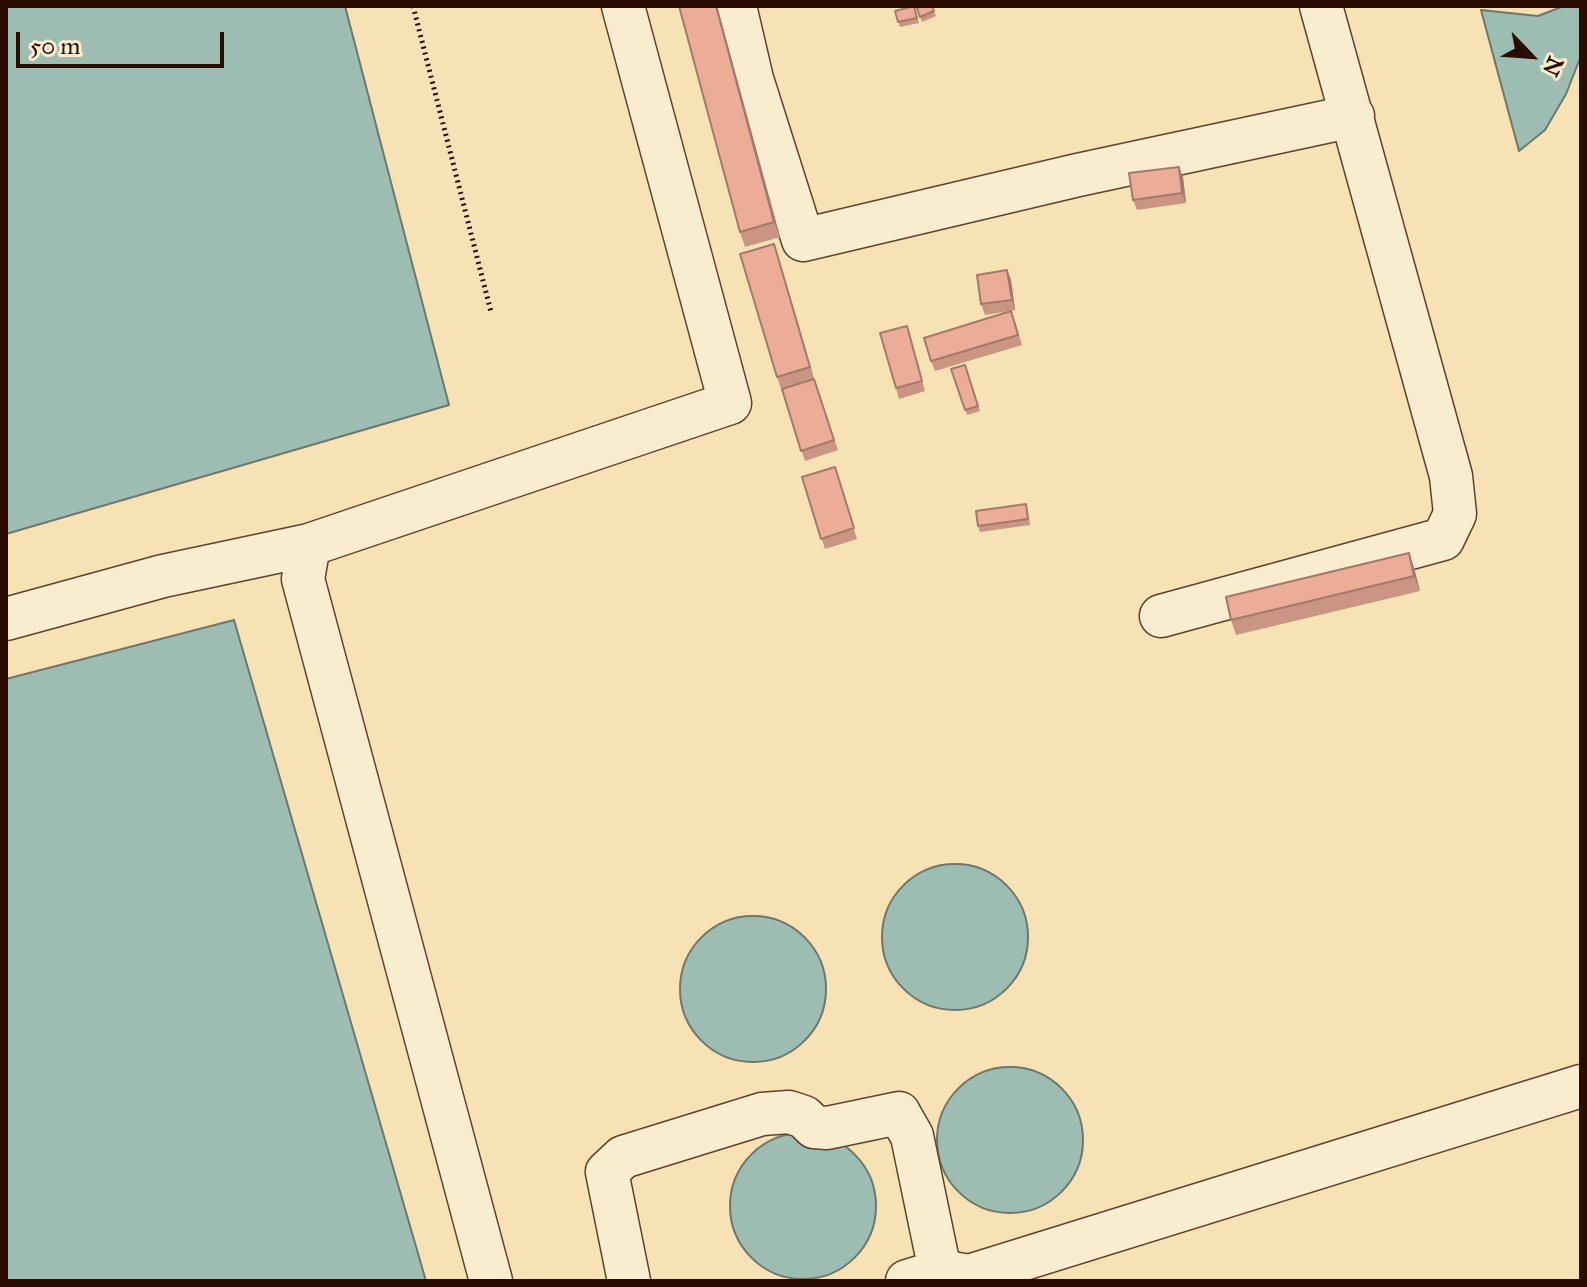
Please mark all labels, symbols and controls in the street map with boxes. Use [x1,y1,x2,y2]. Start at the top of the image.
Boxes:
scale bar [20,16,228,66]
north arrow [1491,16,1571,96]
text: 50 m [30,31,80,61]
text: N [1537,52,1569,81]

